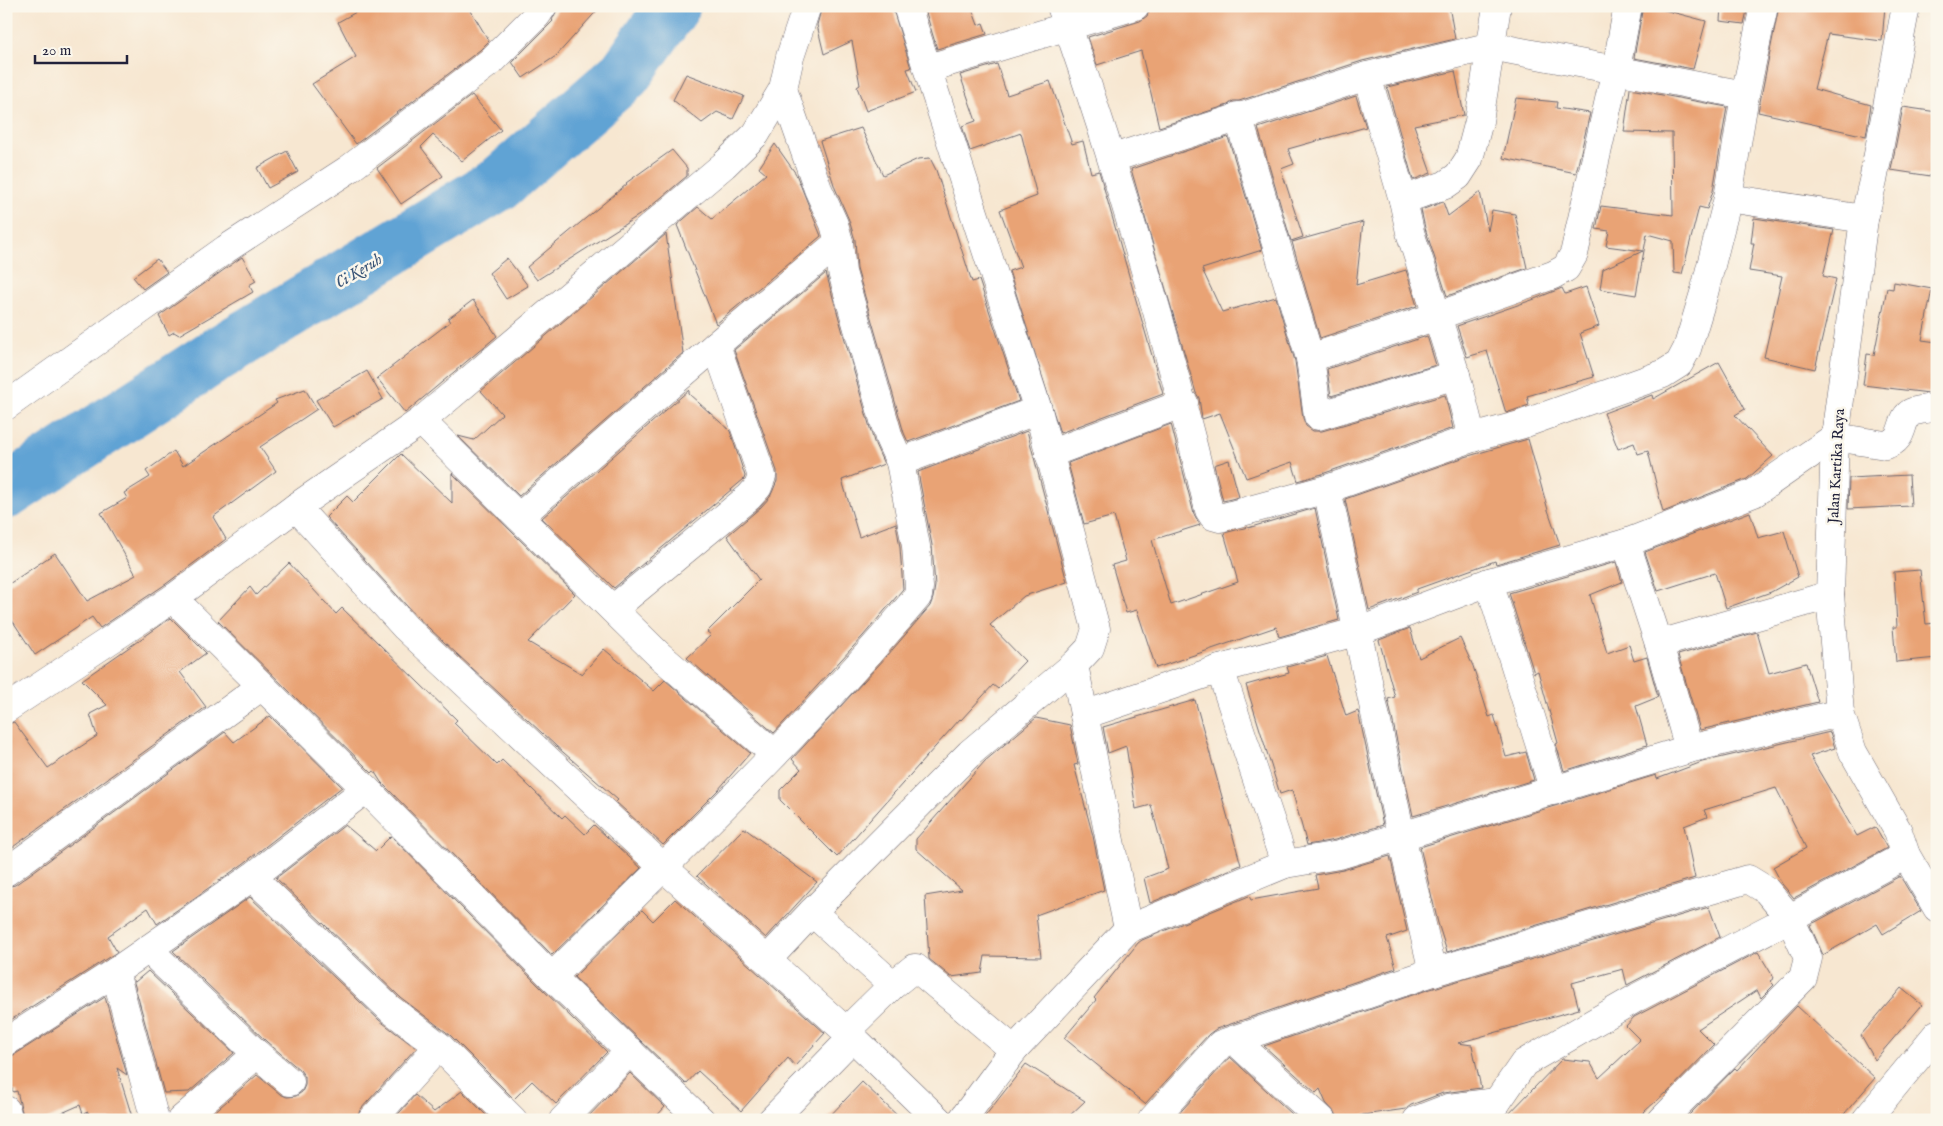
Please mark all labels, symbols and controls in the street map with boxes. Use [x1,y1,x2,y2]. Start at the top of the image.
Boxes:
scale bar [35,32,128,64]
text: 20 m [42,41,72,60]
water label: Ci Keruh [332,250,386,293]
street label: Jalan Kartika Raya [1824,407,1849,526]

